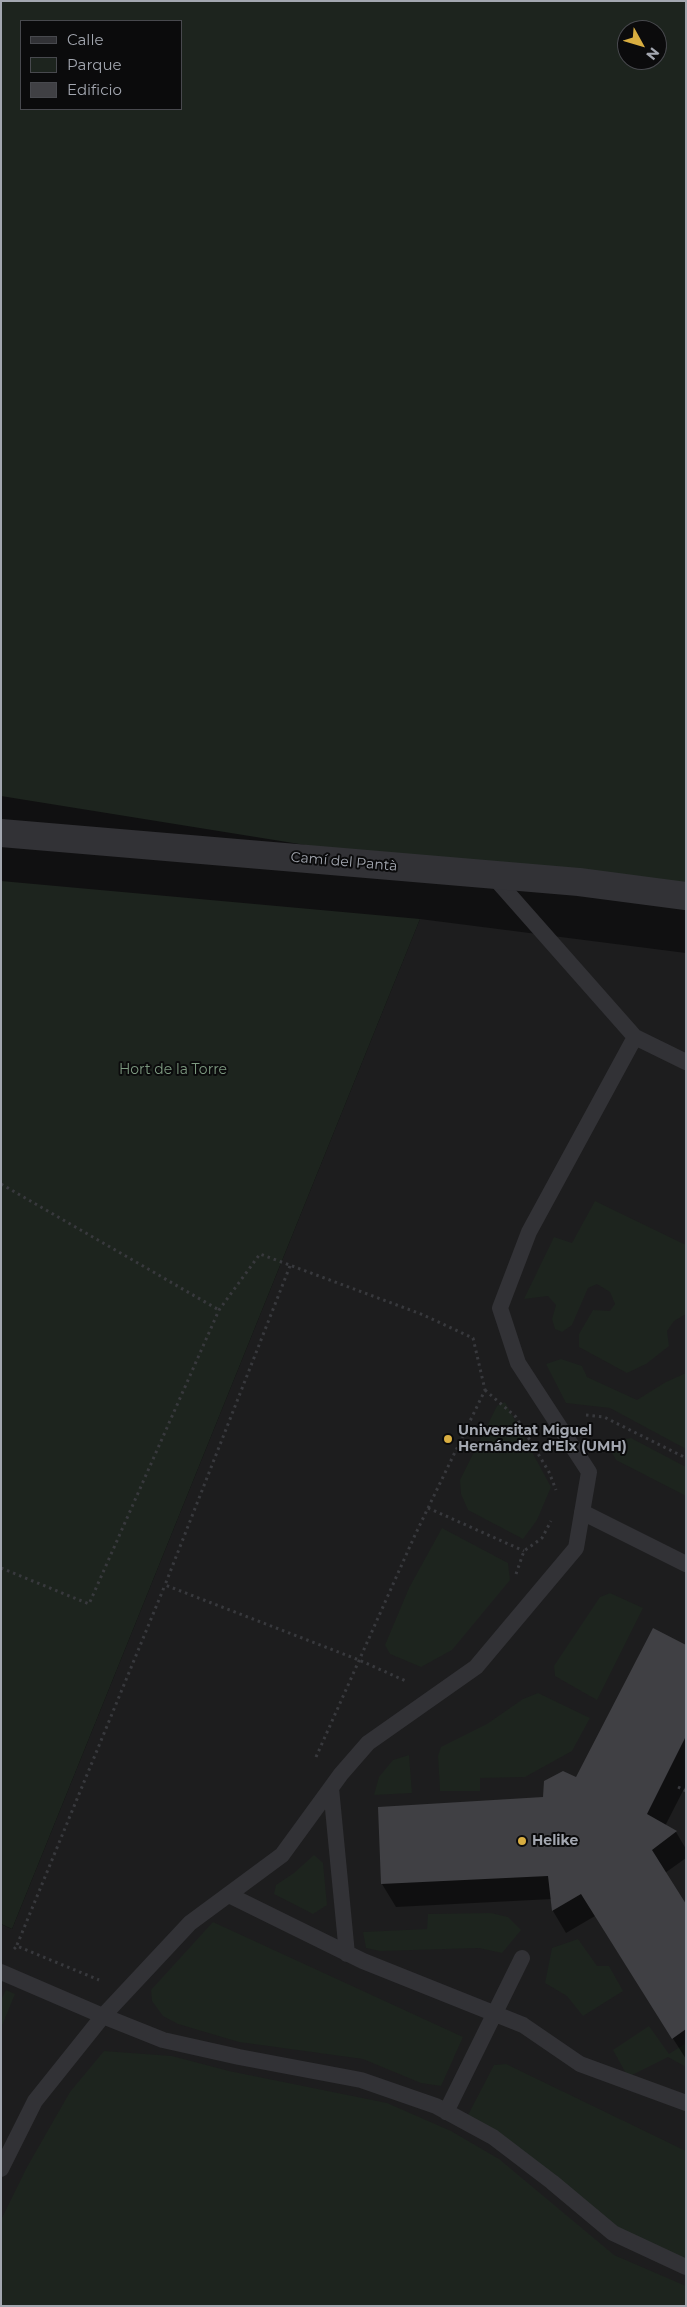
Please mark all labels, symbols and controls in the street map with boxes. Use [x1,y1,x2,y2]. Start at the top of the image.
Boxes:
legend [20,20,182,110]
north arrow [617,20,667,70]
text: Calle [67,30,104,49]
text: N [642,44,663,64]
text: Parque [67,55,122,74]
text: Edificio [67,80,122,99]
street label: Camí del Pantà [290,849,398,875]
park label: Hort de la Torre [119,1062,227,1078]
place label: Universitat Miguel Hernández d'Elx (UMH) [458,1423,627,1455]
marker: Universitat Miguel Hernández d'Elx (UMH) [442,1433,454,1445]
place label: Helike [532,1833,578,1849]
marker: Helike [516,1835,528,1847]

